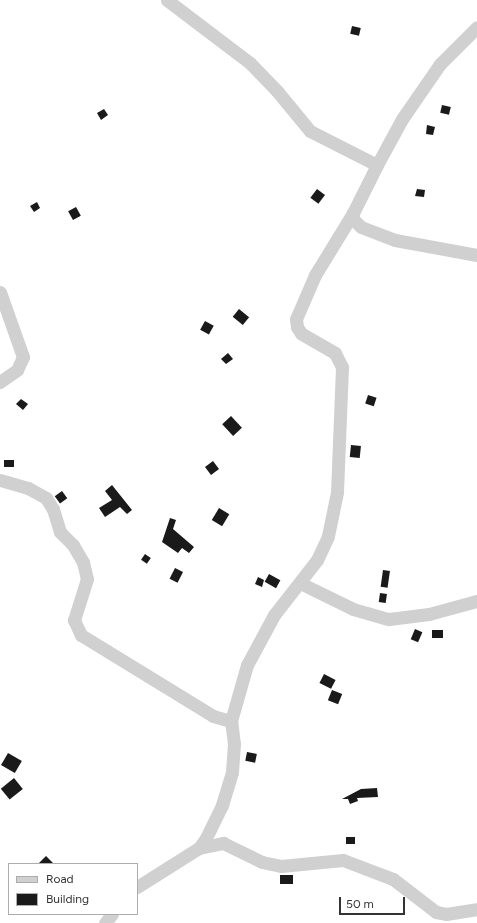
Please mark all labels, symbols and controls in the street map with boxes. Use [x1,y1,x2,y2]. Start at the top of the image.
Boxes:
legend [8,863,138,915]
text: Road [46,872,74,886]
scale bar [341,889,407,915]
text: Building [46,892,89,906]
text: 50 m [346,897,374,911]

